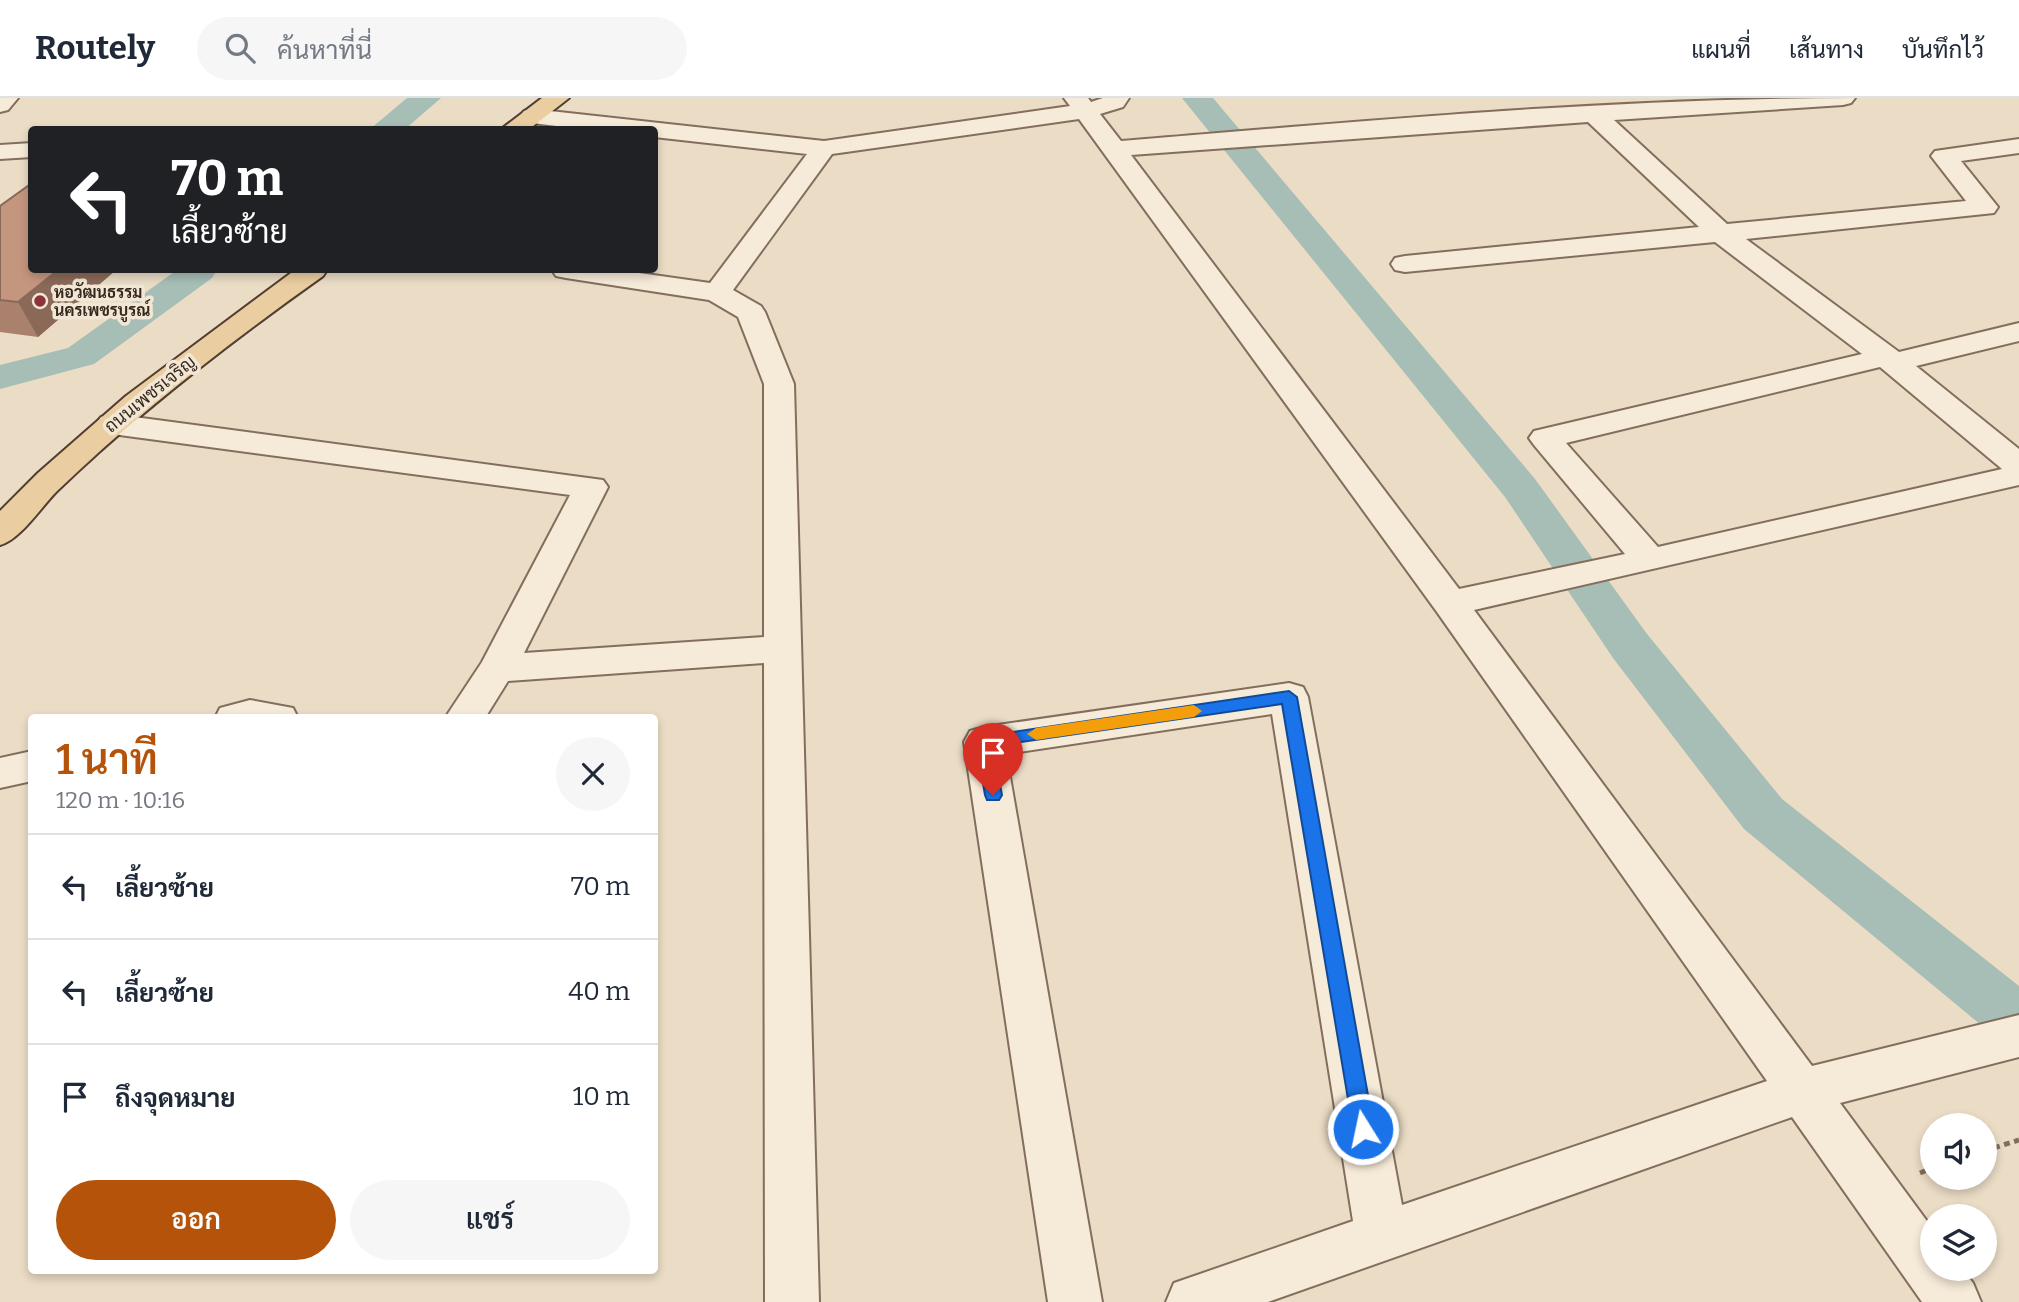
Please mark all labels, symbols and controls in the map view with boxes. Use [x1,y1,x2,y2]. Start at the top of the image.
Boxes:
search box [197,17,687,80]
text: Routely [35,28,155,68]
icon: search [221,29,259,67]
text: ค้นหาที่นี่ [277,35,372,66]
text: แผนที่ [1691,36,1751,64]
text: เส้นทาง [1789,36,1864,64]
text: บันทึกไว้ [1902,36,1984,64]
text: 70 m [171,149,283,208]
icon: left [56,154,147,245]
text: เลี้ยวซ้าย [171,213,288,251]
place label: หอวัฒนธรรม นครเพชรบูรณ์ [54,282,151,323]
marker: หอวัฒนธรรม นครเพชรบูรณ์ [32,293,48,309]
street label: ถนนเพชรเจริญ [100,351,200,437]
pin [963,723,1023,795]
icon: arrive [974,734,1012,772]
text: 1 นาที [56,735,158,785]
button: close [556,737,630,811]
text: 120 m · 10:16 [56,786,185,814]
icon: left [56,868,94,906]
text: 70 m [571,871,630,902]
text: เลี้ยวซ้าย [115,873,214,904]
icon: left [56,973,94,1011]
text: 40 m [568,976,630,1007]
text: เลี้ยวซ้าย [115,978,214,1009]
icon: arrive [56,1078,94,1116]
text: 10 m [573,1081,630,1112]
text: ถึงจุดหมาย [115,1083,236,1114]
position arrow [1326,1092,1400,1166]
map controls [1920,1113,1997,1281]
button: sound [1920,1113,1997,1190]
button: ออก [56,1180,336,1260]
button: แชร์ [350,1180,630,1260]
button: layers [1920,1204,1997,1281]

